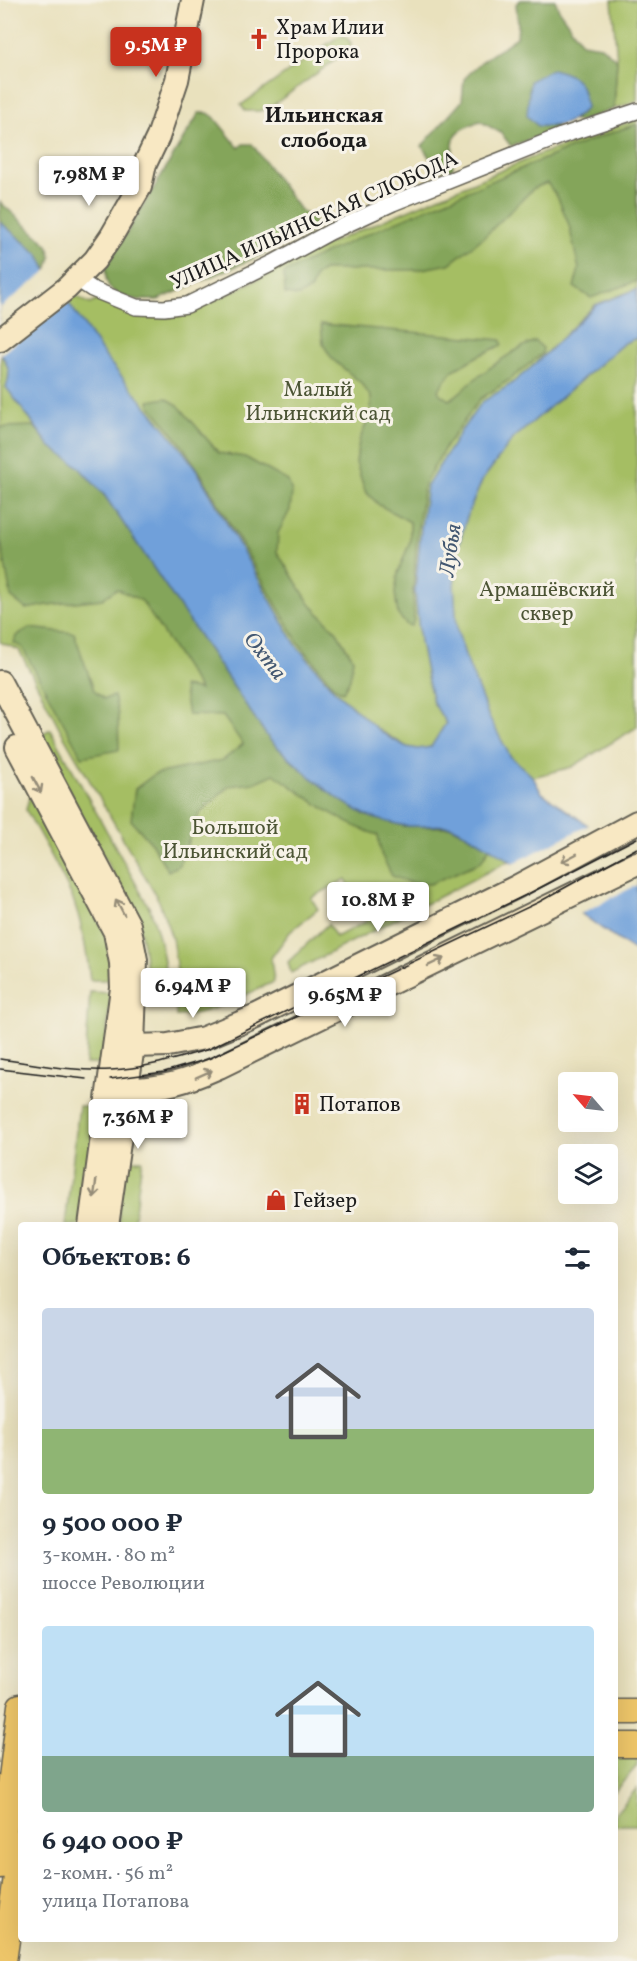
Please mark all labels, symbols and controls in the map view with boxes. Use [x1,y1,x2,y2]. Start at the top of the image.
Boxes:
place label: Храм Илии Пророка [276,14,384,67]
pin: 9.5M ₽ [107,27,205,78]
church icon: Храм Илии Пророка [247,27,271,51]
text: 9.5M ₽ [124,32,188,60]
district label: Ильинская слобода [265,101,383,157]
street label: УЛИЦА ИЛЬИНСКАЯ СЛОБОДА [166,145,463,298]
pin: 7.98M ₽ [34,156,144,207]
text: 7.98M ₽ [53,161,125,189]
park label: Малый Ильинский сад [245,376,391,429]
water label: Лубья [432,522,471,580]
park label: Армашёвский сквер [479,576,615,629]
water label: Охта [235,626,293,687]
one-way arrow [32,775,43,793]
park label: Большой Ильинский сад [162,814,308,867]
one-way arrow [561,853,579,865]
pin: 10.8M ₽ [323,882,433,933]
text: 10.8M ₽ [341,887,415,915]
one-way arrow [113,898,125,916]
one-way arrow [426,955,444,967]
pin: 6.94M ₽ [138,968,248,1019]
text: 6.94M ₽ [155,973,231,1001]
pin: 9.65M ₽ [290,977,400,1028]
text: 9.65M ₽ [308,982,382,1010]
one-way arrow [194,1068,212,1079]
north arrow [558,1072,618,1132]
map controls [558,1072,618,1204]
place label: Потапов [319,1091,401,1120]
building icon: Потапов [290,1092,314,1116]
pin: 7.36M ₽ [83,1099,193,1150]
text: 7.36M ₽ [102,1104,174,1132]
button: layers [558,1144,618,1204]
one-way arrow [90,1178,101,1198]
place label: Гейзер [293,1187,357,1216]
shop icon: Гейзер [264,1188,288,1212]
text: Объектов: 6 [42,1240,191,1276]
icon: filters [561,1242,594,1275]
icon: home [264,1347,372,1455]
text: 9 500 000 ₽ [42,1506,183,1542]
text: 3-комн. · 80 m² [42,1542,175,1570]
text: шоссе Революции [42,1570,205,1598]
icon: home [264,1665,372,1773]
text: 6 940 000 ₽ [42,1824,183,1860]
text: 2-комн. · 56 m² [42,1860,173,1888]
text: улица Потапова [42,1888,189,1916]

